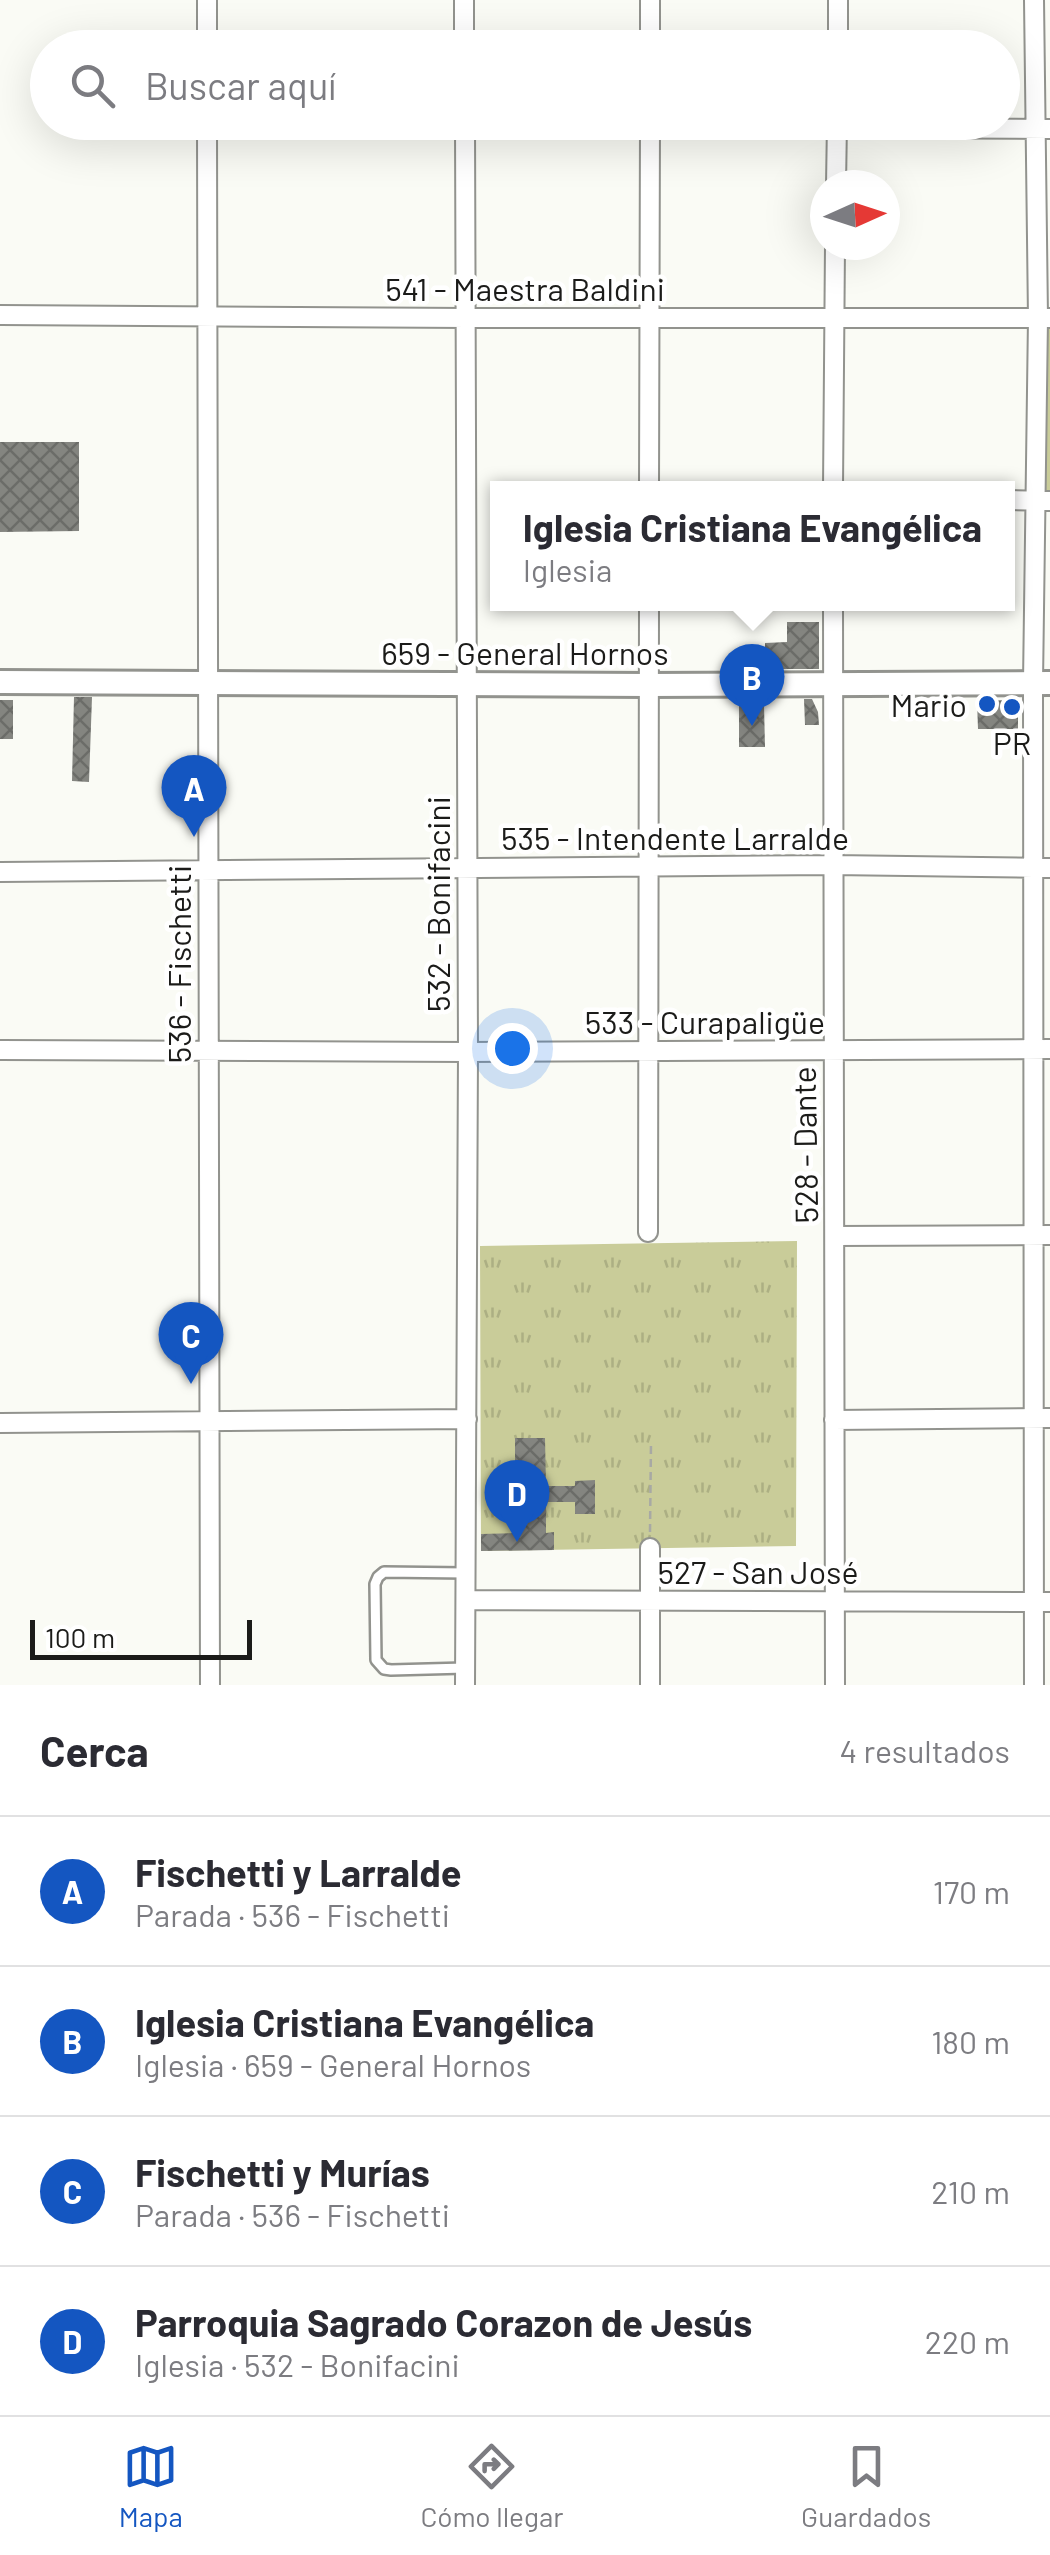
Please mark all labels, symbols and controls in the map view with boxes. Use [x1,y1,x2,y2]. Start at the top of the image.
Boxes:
search box [30,30,1020,140]
icon: search [65,58,120,113]
text: Buscar aquí [145,62,336,108]
north arrow [810,170,900,260]
street label: 541 - Maestra Baldini [385,269,665,307]
popup [490,481,1015,611]
text: Iglesia Cristiana Evangélica [523,504,982,550]
text: Iglesia [523,550,612,588]
street label: 659 - General Hornos [381,633,669,671]
pin: B [720,644,784,726]
place label: Mario [891,685,967,723]
marker: Mario [976,693,998,715]
marker: PR [1001,696,1023,718]
place label: PR [993,723,1031,761]
pin: A [162,754,226,837]
street label: 532 - Bonifacini [418,796,456,1012]
street label: 535 - Intendente Larralde [501,818,849,856]
street label: 536 - Fischetti [159,865,197,1063]
street label: 533 - Curapaligüe [585,1002,825,1040]
your location [487,1023,538,1074]
street label: 528 - Dante [784,1066,824,1224]
pin: C [158,1302,224,1384]
pin: D [484,1460,550,1542]
street label: 527 - San José [657,1552,859,1590]
scale bar [30,1615,252,1660]
text: 100 m [45,1620,115,1654]
text: Cerca [40,1725,149,1775]
text: 4 resultados [840,1731,1010,1769]
text: Fischetti y Larralde [135,1849,462,1895]
text: A [62,1872,83,1910]
text: 170 m [933,1872,1010,1910]
text: Parada · 536 - Fischetti [135,1895,450,1933]
text: Iglesia Cristiana Evangélica [135,1999,594,2045]
text: B [63,2022,82,2060]
text: 180 m [931,2022,1010,2060]
text: Iglesia · 659 - General Hornos [135,2045,531,2083]
text: Fischetti y Murías [135,2149,430,2195]
text: C [63,2172,82,2210]
text: 210 m [931,2172,1010,2210]
text: Parada · 536 - Fischetti [135,2195,450,2233]
text: Parroquia Sagrado Corazon de Jesús [135,2299,752,2345]
text: D [63,2322,82,2360]
text: 220 m [925,2322,1010,2360]
text: Iglesia · 532 - Bonifacini [135,2345,460,2383]
tab: Mapa [119,2439,183,2533]
tab: Cómo llegar [420,2439,564,2533]
tab: Guardados [801,2439,931,2533]

